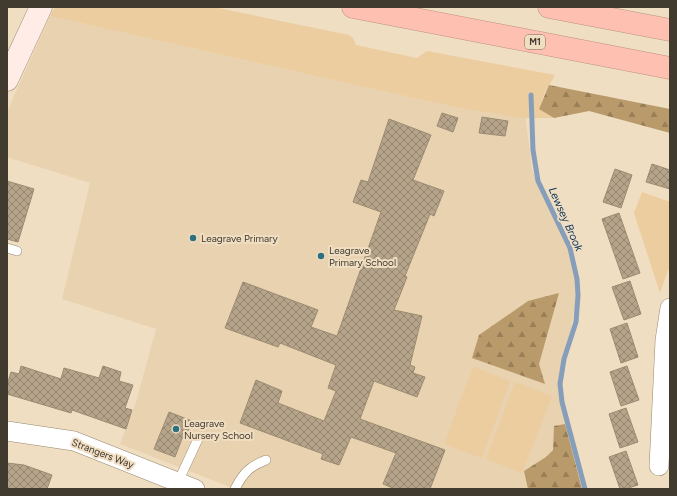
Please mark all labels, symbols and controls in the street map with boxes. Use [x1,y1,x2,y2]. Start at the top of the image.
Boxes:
road number: M1 [525,35,545,49]
water label: Lewsey Brook [546,185,586,254]
place label: Leagrave Primary [201,232,278,245]
marker: Leagrave Primary [188,233,198,243]
place label: Leagrave Primary School [329,244,396,269]
marker: Leagrave Primary School [316,251,326,261]
place label: Leagrave Nursery School [184,417,253,442]
marker: Leagrave Nursery School [171,424,181,434]
street label: Strangers Way [70,436,136,471]

